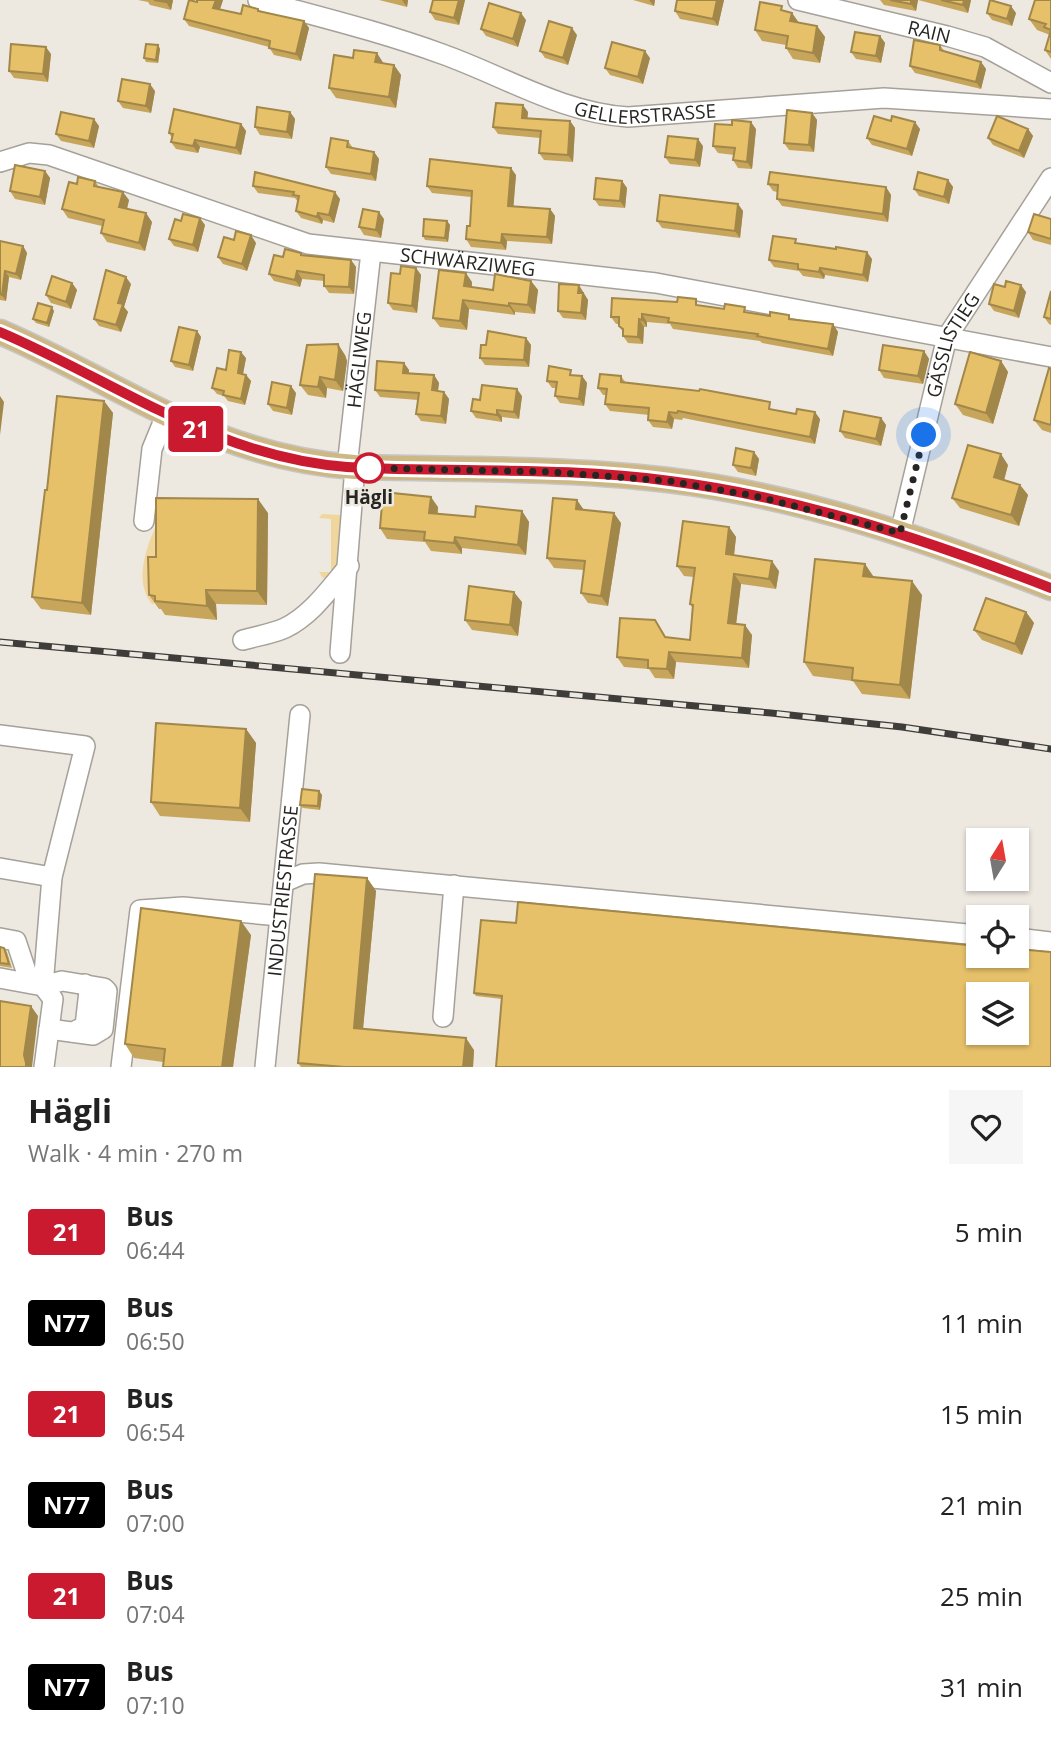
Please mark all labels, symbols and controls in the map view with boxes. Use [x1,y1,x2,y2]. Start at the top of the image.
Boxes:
street label: RAIN [905,14,953,49]
street label: GELLERSTRASSE [571,95,717,130]
street label: SCHWÄRZIWEG [399,241,537,282]
street label: GÄSSLISTIEG [920,287,986,400]
street label: HÄGLIWEG [341,310,377,409]
line badge: 21 [164,406,228,452]
text: 21 [182,412,210,445]
your location [906,417,941,452]
marker: Hägli [354,453,384,483]
place label: Hägli [345,484,393,510]
street label: INDUSTRIESTRASSE [261,804,304,978]
north arrow [966,828,1029,891]
map controls [966,828,1029,1045]
button: locate [966,905,1029,968]
button: layers [966,982,1029,1045]
text: Hägli [28,1088,112,1133]
button: heart [949,1090,1023,1164]
text: Walk · 4 min · 270 m [28,1137,243,1169]
text: Bus [126,1198,173,1234]
text: 5 min [955,1214,1023,1250]
text: 21 [53,1215,80,1248]
text: 06:44 [126,1234,185,1266]
text: Bus [126,1289,173,1325]
text: 11 min [940,1305,1023,1341]
text: N77 [43,1306,90,1339]
text: 06:50 [126,1325,185,1357]
text: Bus [126,1380,173,1416]
text: 15 min [940,1396,1023,1432]
text: 21 [53,1397,80,1430]
text: 06:54 [126,1416,185,1448]
text: Bus [126,1471,173,1507]
text: 21 min [940,1487,1023,1523]
text: N77 [43,1488,90,1521]
text: 07:00 [126,1507,185,1539]
text: Bus [126,1562,173,1598]
text: 25 min [940,1578,1023,1614]
text: 21 [53,1579,80,1612]
text: 07:04 [126,1598,185,1630]
text: Bus [126,1653,173,1689]
text: 31 min [940,1669,1023,1705]
text: N77 [43,1670,90,1703]
text: 07:10 [126,1689,185,1721]

